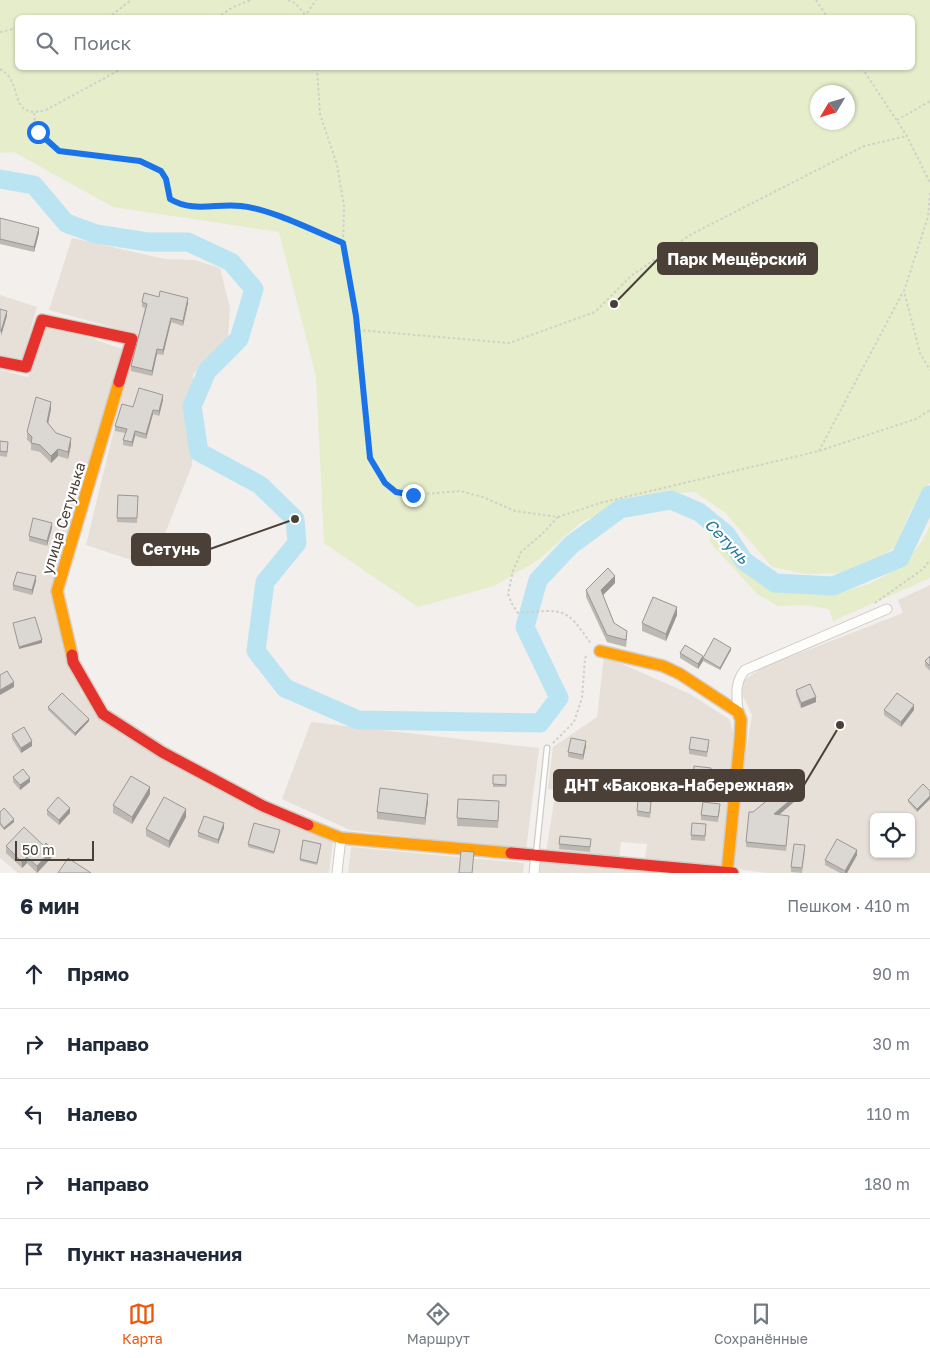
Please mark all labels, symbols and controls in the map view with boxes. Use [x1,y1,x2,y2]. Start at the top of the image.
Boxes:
search box [15,15,915,70]
icon: search [33,29,61,57]
text: Поиск [73,31,132,54]
north arrow [810,85,855,130]
route start [27,121,50,144]
callout: Парк Мещёрский [658,243,817,274]
text: Парк Мещёрский [667,249,807,269]
street label: улица Сетунька [37,460,89,576]
route end [402,484,425,507]
water label: Сетунь [701,514,754,568]
callout: Сетунь [132,534,210,565]
text: Сетунь [142,539,200,559]
callout: ДНТ «Баковка-Набережная» [554,770,804,801]
text: ДНТ «Баковка-Набережная» [564,775,794,795]
map controls [870,813,915,858]
button: locate [870,813,915,858]
scale bar [15,838,94,861]
text: 50 m [22,841,55,858]
text: 6 мин [20,893,79,919]
text: Пешком · 410 m [787,896,910,916]
icon: ahead [20,960,48,988]
text: Прямо [67,962,129,985]
text: 90 m [872,964,910,984]
icon: right [20,1030,48,1058]
text: Направо [67,1032,149,1055]
text: 30 m [873,1034,910,1054]
icon: left [20,1100,48,1128]
text: Налево [67,1102,137,1125]
text: 110 m [866,1104,910,1124]
icon: right [20,1170,48,1198]
text: Направо [67,1172,149,1195]
text: 180 m [864,1174,910,1194]
icon: arrive [20,1240,48,1268]
text: Пункт назначения [67,1242,242,1265]
tab: Карта [122,1300,163,1347]
tab: Маршрут [407,1300,470,1347]
tab: Сохранённые [714,1300,808,1347]

